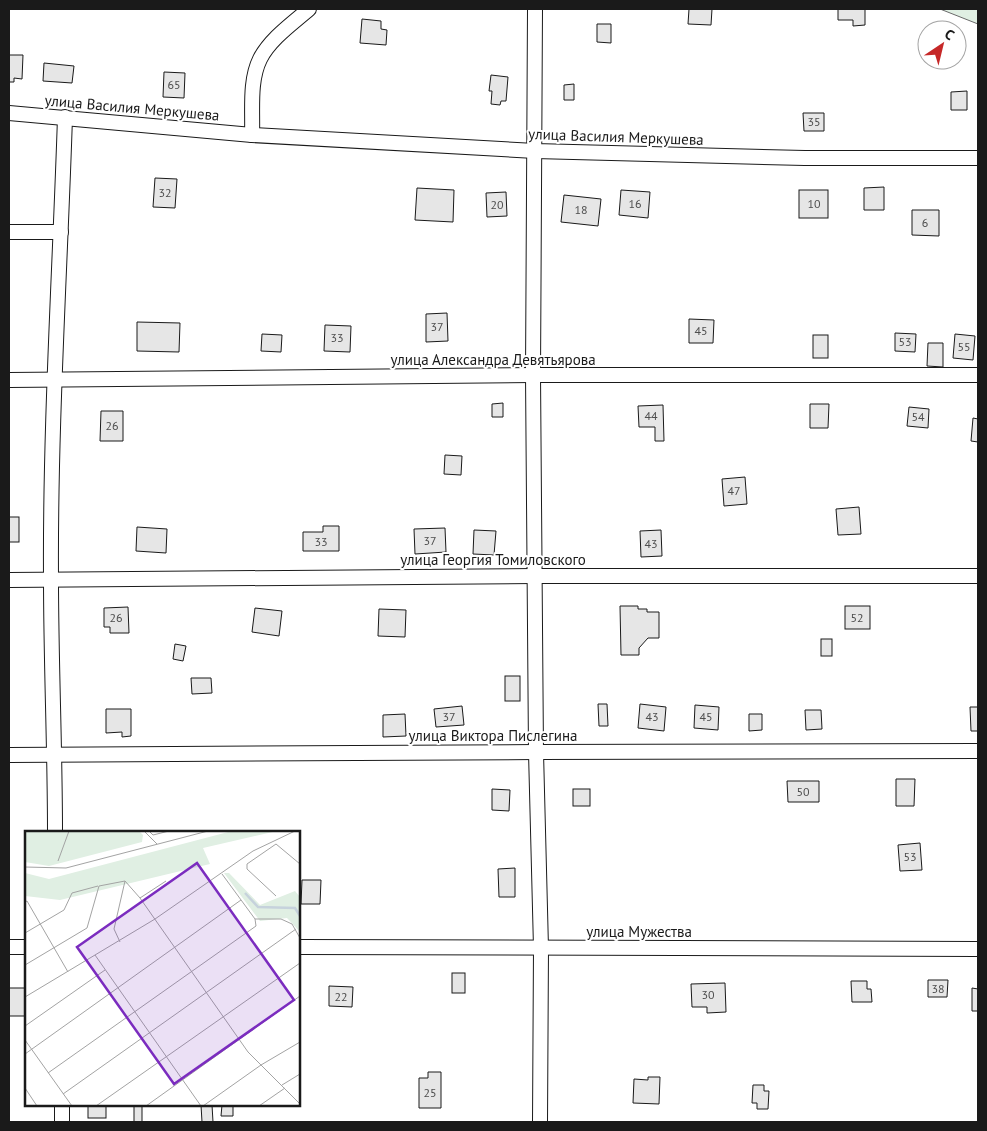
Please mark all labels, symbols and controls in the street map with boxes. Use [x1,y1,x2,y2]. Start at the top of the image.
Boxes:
north arrow [917,20,967,70]
text: С [941,25,958,44]
house number: 65 [167,77,181,92]
street label: улица Василия Меркушева [44,90,220,125]
house number: 35 [807,114,821,129]
street label: улица Василия Меркушева [528,124,704,149]
house number: 32 [158,185,172,200]
house number: 16 [628,196,642,211]
house number: 10 [807,196,821,211]
house number: 20 [490,197,504,212]
house number: 18 [574,202,588,217]
house number: 6 [922,215,928,230]
house number: 37 [430,319,444,334]
house number: 45 [694,323,708,338]
house number: 33 [330,330,344,345]
house number: 53 [898,334,912,349]
house number: 55 [957,339,971,354]
street label: улица Александра Девятьярова [390,350,596,369]
house number: 44 [644,408,658,423]
house number: 54 [911,409,925,424]
house number: 26 [105,418,119,433]
house number: 47 [727,483,741,498]
house number: 37 [423,533,437,548]
house number: 33 [314,534,328,549]
house number: 43 [644,536,658,551]
street label: улица Георгия Томиловского [400,550,586,569]
house number: 26 [109,610,123,625]
house number: 52 [850,610,864,625]
house number: 37 [442,709,456,724]
house number: 43 [645,709,659,724]
house number: 45 [699,709,713,724]
street label: улица Виктора Пислегина [409,726,577,745]
house number: 50 [796,784,810,799]
inset map [25,831,300,1106]
house number: 53 [903,849,917,864]
street label: улица Мужества [586,922,692,941]
house number: 38 [931,981,945,996]
house number: 30 [701,987,715,1002]
house number: 22 [334,989,348,1004]
house number: 25 [423,1085,437,1100]

